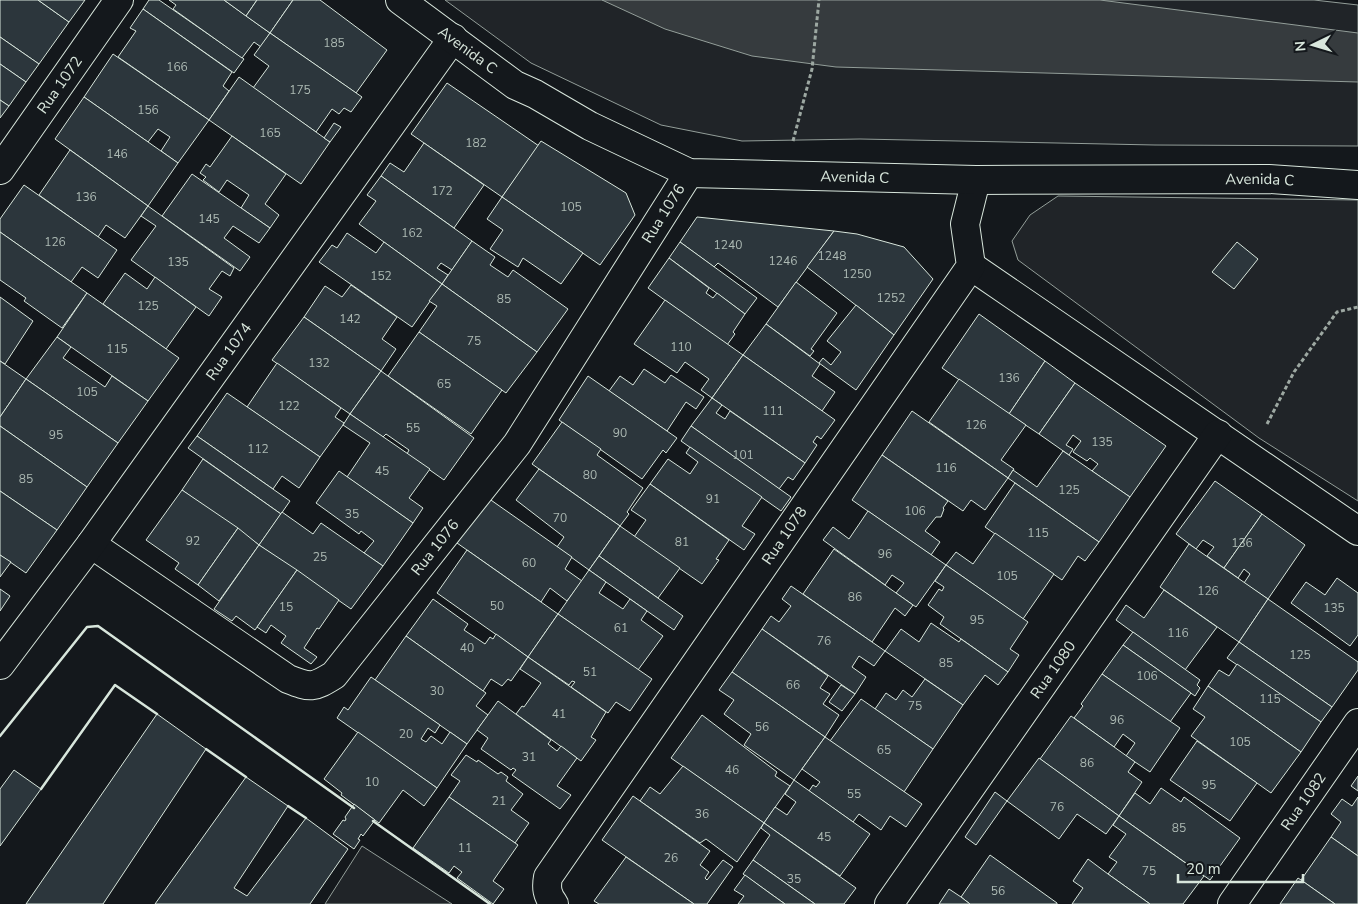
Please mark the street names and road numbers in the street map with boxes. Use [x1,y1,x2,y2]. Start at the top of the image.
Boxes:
street label: Avenida C [434,21,501,78]
street label: Rua 1072 [32,52,87,118]
street label: Avenida C [820,166,889,188]
street label: Avenida C [1225,169,1295,191]
street label: Rua 1076 [637,180,690,247]
street label: Rua 1074 [201,319,256,384]
street label: Rua 1078 [757,503,812,568]
street label: Rua 1076 [407,515,463,580]
street label: Rua 1080 [1026,637,1080,703]
street label: Rua 1082 [1276,768,1331,834]

